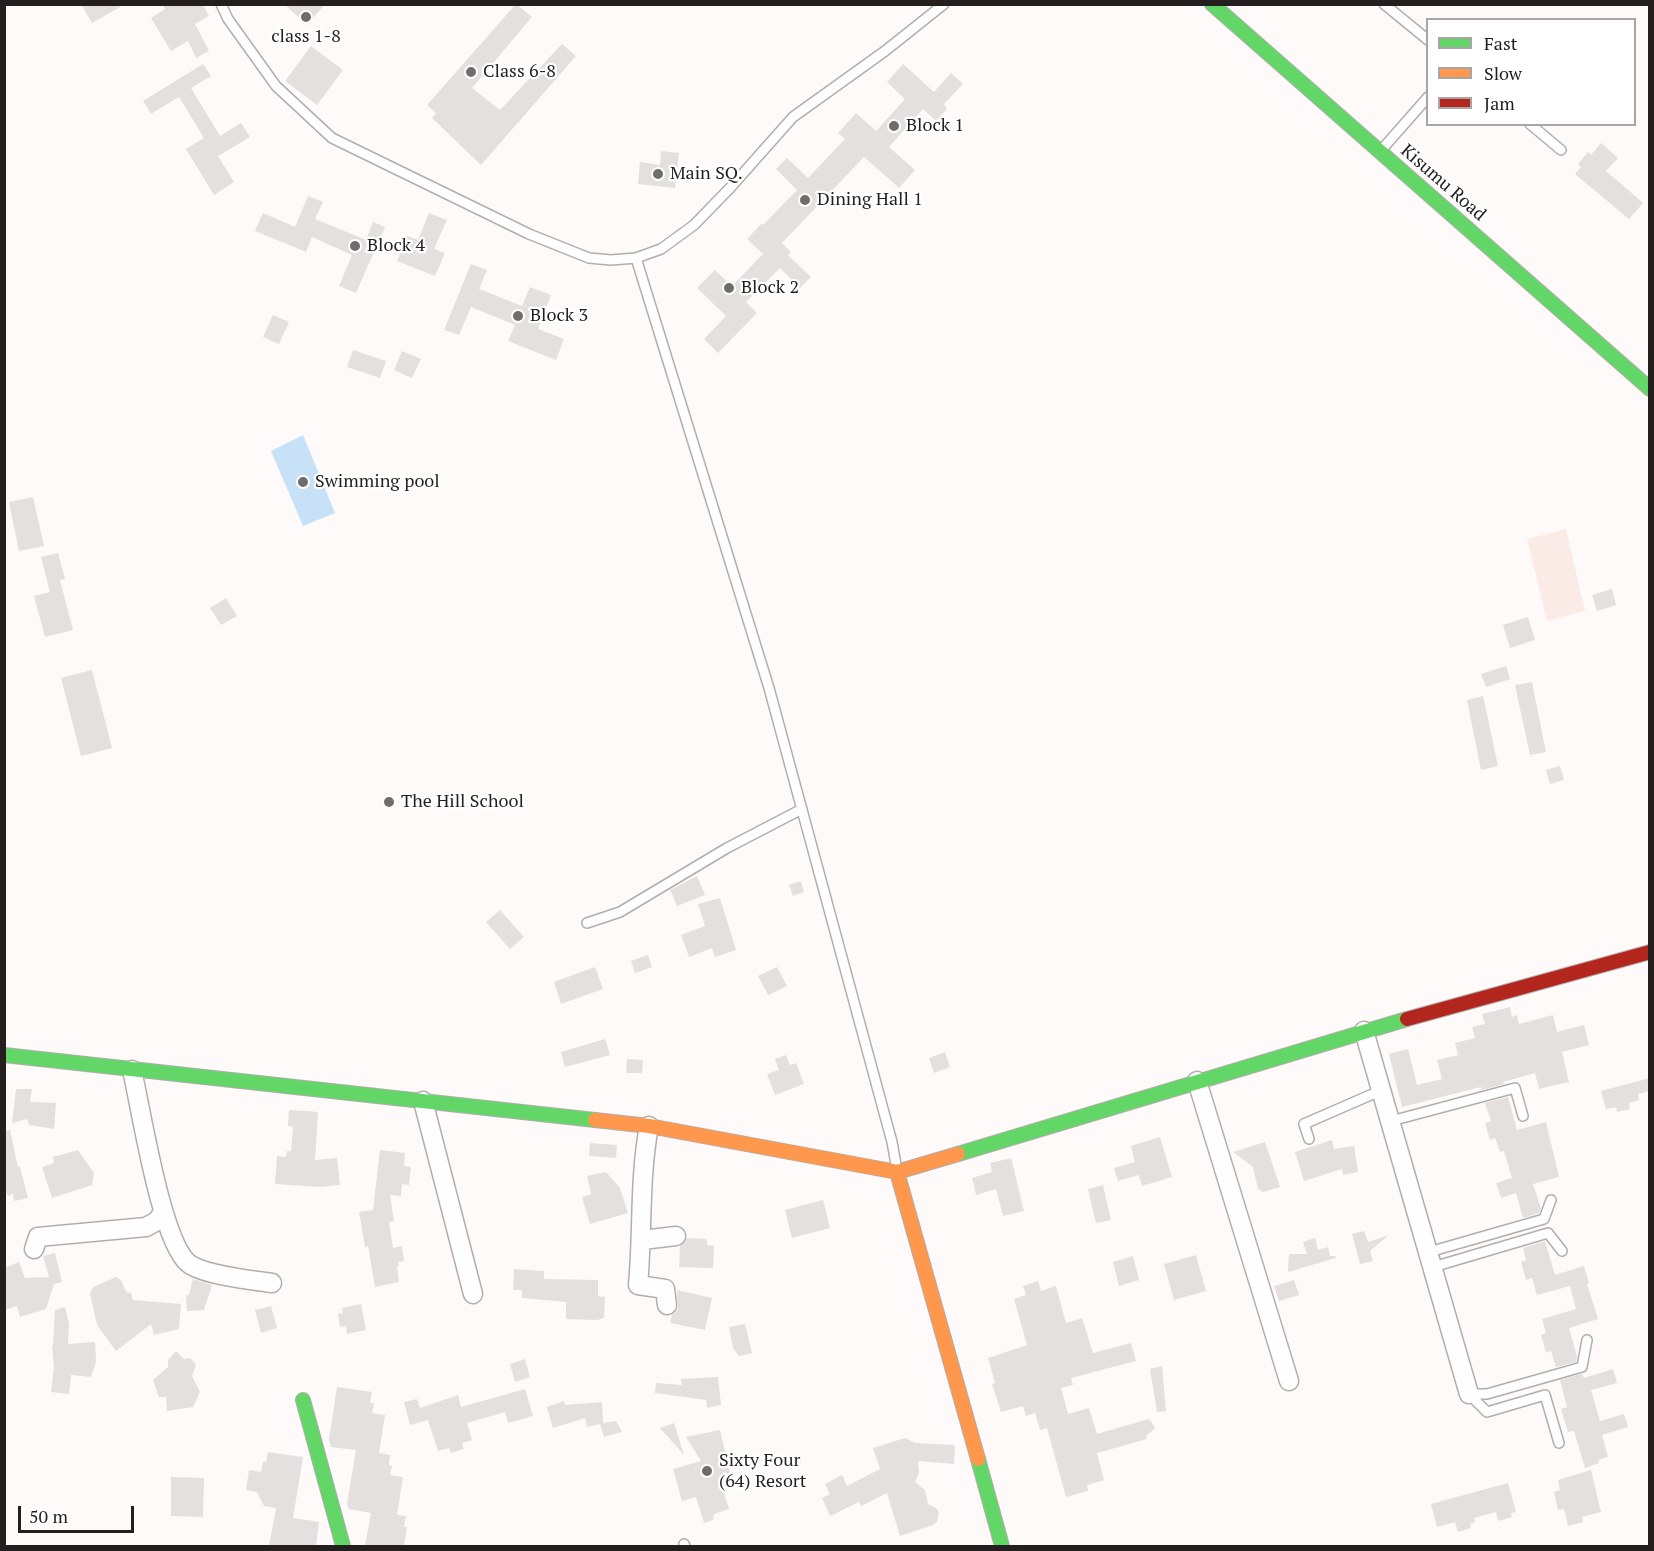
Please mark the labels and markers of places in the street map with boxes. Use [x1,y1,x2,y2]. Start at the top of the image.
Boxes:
marker: class 1-8 [299,10,313,24]
place label: class 1-8 [271,26,341,48]
place label: Class 6-8 [483,61,556,83]
marker: Class 6-8 [464,65,478,79]
place label: Block 1 [906,115,964,137]
marker: Block 1 [887,119,901,133]
place label: Main SQ. [670,163,743,185]
marker: Main SQ. [651,167,665,181]
place label: Dining Hall 1 [817,189,923,211]
marker: Dining Hall 1 [798,193,812,207]
place label: Block 4 [367,235,425,257]
marker: Block 4 [348,239,362,253]
place label: Block 2 [741,277,799,299]
marker: Block 2 [722,281,736,295]
place label: Block 3 [530,305,588,327]
marker: Block 3 [511,309,525,323]
place label: Swimming pool [315,471,440,493]
marker: Swimming pool [296,475,310,489]
place label: The Hill School [401,791,524,813]
marker: The Hill School [382,795,396,809]
place label: Sixty Four (64) Resort [719,1450,806,1492]
marker: Sixty Four (64) Resort [700,1464,714,1478]

